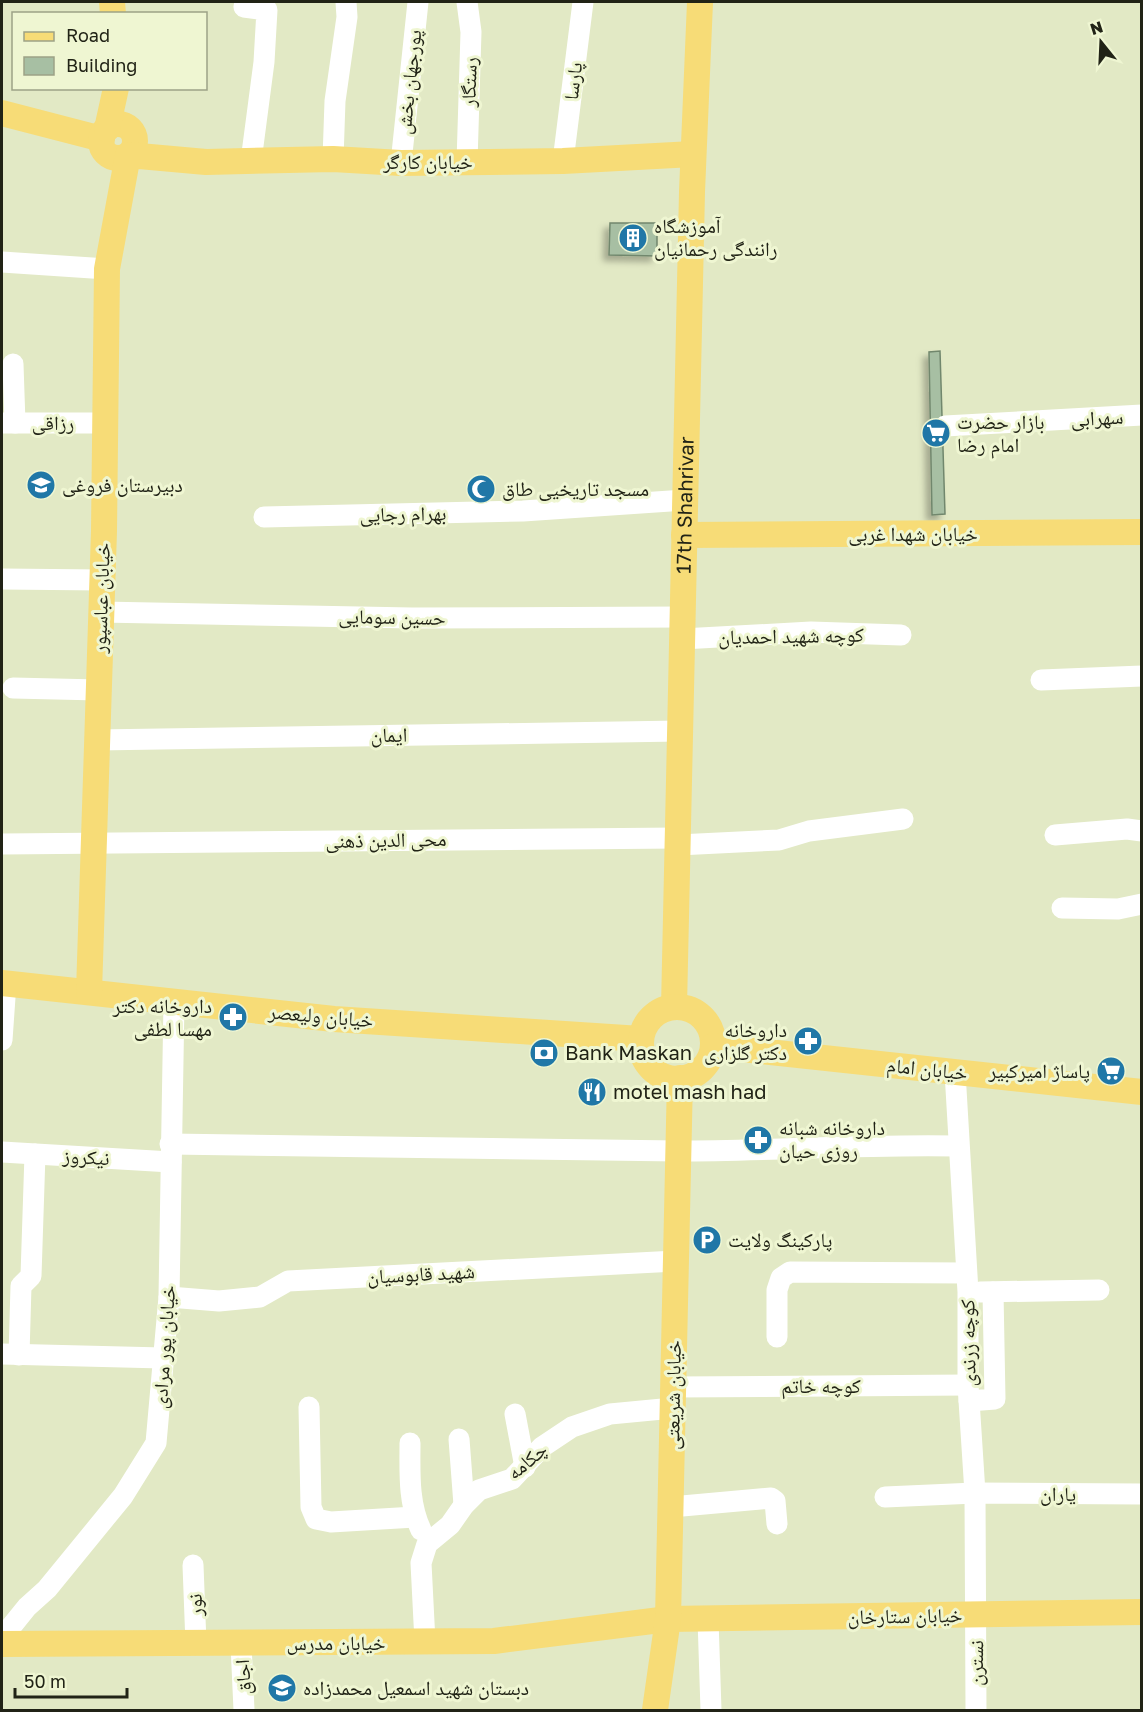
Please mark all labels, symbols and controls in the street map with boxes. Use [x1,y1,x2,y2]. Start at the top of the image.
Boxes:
legend [12,12,207,90]
north arrow [1071,12,1131,72]
text: N [1087,16,1105,39]
text: Road [66,24,110,46]
street label: پورجهان بخش [391,28,427,136]
text: Building [66,54,137,76]
street label: رستگار [455,57,481,108]
street label: پارسا [558,61,587,101]
street label: خیابان کارگر [382,149,473,174]
place label: آموزشگاه رانندگی رحمانیان [654,213,778,261]
building icon: آموزشگاه رانندگی رحمانیان [617,222,649,254]
street label: سهرابی [1070,404,1124,431]
place label: بازار حضرت امام رضا [957,409,1045,459]
street label: رزاقی [32,410,74,435]
supermarket icon: بازار حضرت امام رضا [920,417,952,449]
street label: 17th Shahrivar [671,436,698,574]
school or university icon: دبیرستان فروغی [25,469,57,501]
place label: دبیرستان فروغی [62,472,183,497]
mosque icon: مسجد تاریخیی طاق [465,473,497,505]
place label: مسجد تاریخیی طاق [502,476,649,501]
street label: بهرام رجایی [359,500,447,529]
street label: خیابان شهدا غربی [848,521,978,546]
street label: خیابان عباسپور [86,542,115,655]
street label: حسین سومایی [338,603,446,630]
street label: کوچه شهید احمدیان [718,622,864,649]
street label: ایمان [370,722,408,747]
street label: محی الدین ذهنی [325,826,447,853]
place label: داروخانه دکتر مهسا لطفی [112,993,212,1041]
street label: خیابان ولیعصر [267,998,375,1033]
pharmacy icon: داروخانه دکتر مهسا لطفی [217,1001,249,1033]
place label: داروخانه دکتر گلزاری [704,1017,787,1065]
pharmacy icon: داروخانه دکتر گلزاری [792,1025,824,1057]
bank icon: Bank Maskan [528,1037,560,1069]
place label: Bank Maskan [565,1040,692,1064]
street label: خیابان امام [885,1052,969,1087]
supermarket icon: پاساژ امیرکبیر [1095,1055,1127,1087]
place label: پاساژ امیرکبیر [988,1058,1090,1083]
restaurant icon: motel mash had [576,1076,608,1108]
place label: motel mash had [613,1079,767,1103]
place label: داروخانه شبانه روزی حیان [779,1115,885,1163]
pharmacy icon: داروخانه شبانه روزی حیان [742,1124,774,1156]
street label: نیکروز [61,1143,110,1170]
parking icon: پارکینگ ولایت [691,1224,723,1256]
place label: پارکینگ ولایت [728,1227,833,1252]
street label: شهید قابوسیان [366,1258,476,1289]
street label: خیابان پور مرادی [147,1284,180,1410]
street label: کوچه زرندی [954,1299,981,1387]
street label: خیابان شریعتی [659,1340,686,1450]
street label: کوچه خاتم [781,1373,861,1400]
street label: چکامه [501,1436,552,1484]
street label: یاران [1040,1481,1076,1506]
street label: نور [182,1593,206,1618]
street label: خیابان ستارخان [847,1602,963,1629]
street label: خیابان مدرس [287,1630,386,1655]
street label: نسترن [963,1640,988,1686]
street label: اجاق [229,1659,256,1695]
scale bar [15,1661,128,1699]
text: 50 m [24,1670,66,1692]
school or university icon: دبستان شهید اسمعیل محمدزاده [266,1672,298,1704]
place label: دبستان شهید اسمعیل محمدزاده [303,1675,529,1700]

